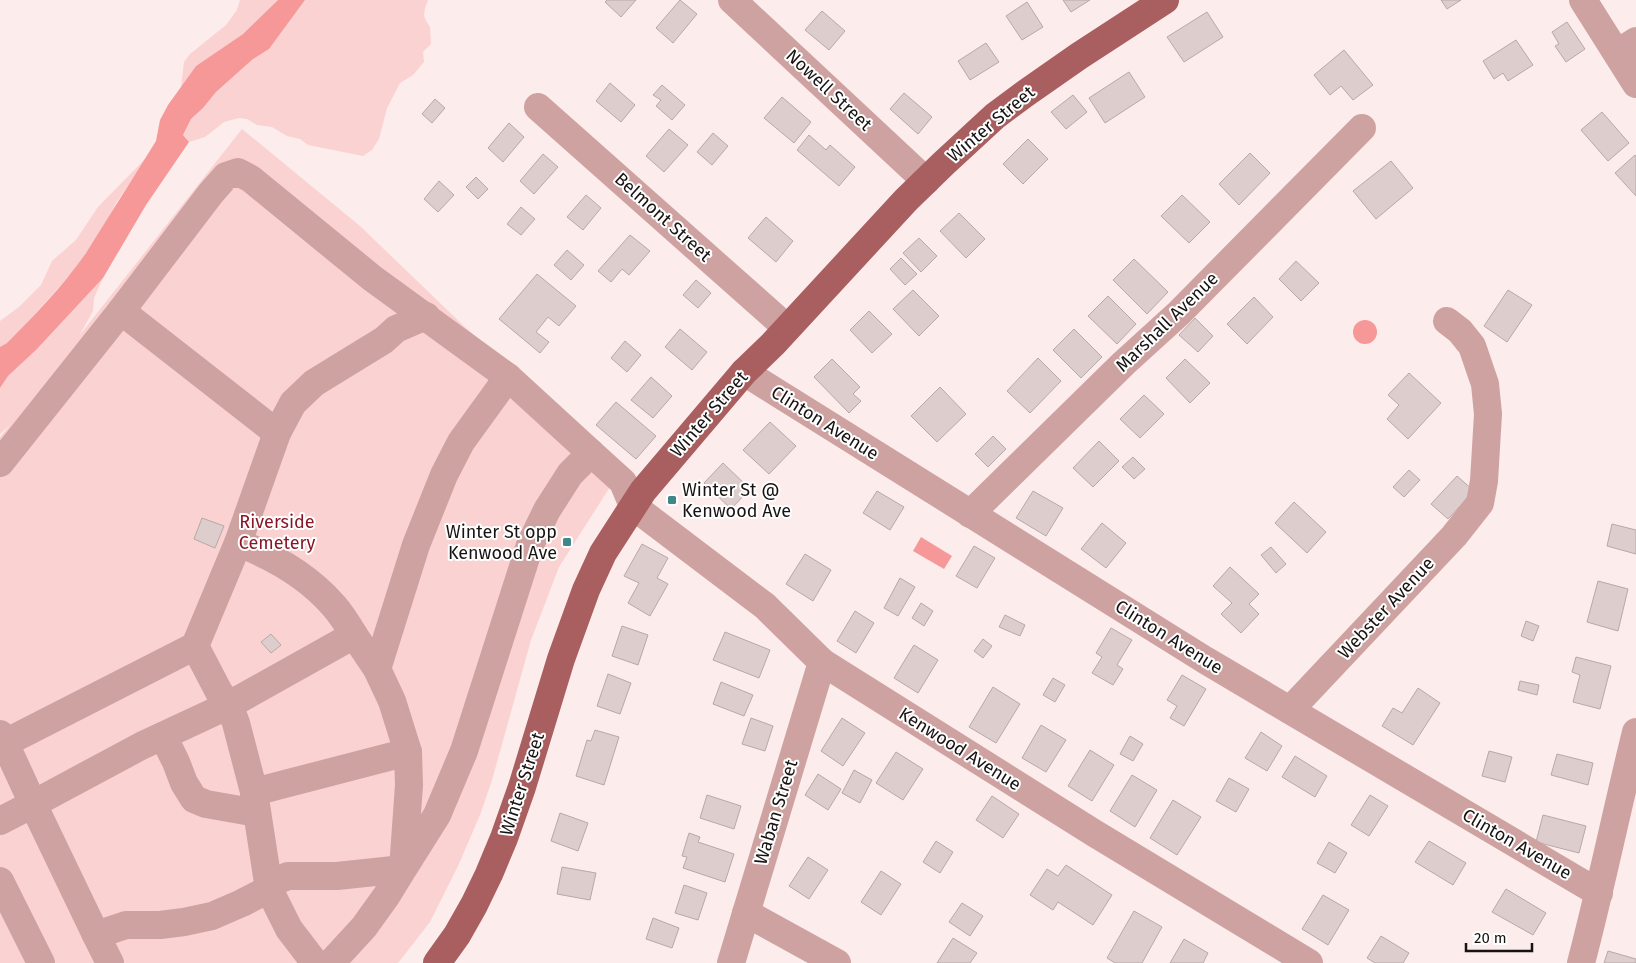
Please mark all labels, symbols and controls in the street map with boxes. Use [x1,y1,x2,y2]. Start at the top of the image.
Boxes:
street label: Nowell Street [781,45,877,136]
street label: Winter Street [943,81,1039,167]
street label: Belmont Street [610,168,716,267]
street label: Marshall Avenue [1111,268,1223,376]
street label: Winter Street [666,366,753,462]
street label: Clinton Avenue [767,381,883,465]
place label: Winter St @ Kenwood Ave [682,479,791,522]
marker: Winter St @ Kenwood Ave [666,494,678,506]
park label: Riverside Cemetery [239,511,315,554]
place label: Winter St opp Kenwood Ave [446,521,557,564]
marker: Winter St opp Kenwood Ave [561,536,573,548]
street label: Webster Avenue [1333,553,1439,663]
street label: Clinton Avenue [1111,595,1227,679]
street label: Kenwood Avenue [895,703,1025,795]
street label: Winter Street [495,729,549,838]
street label: Waban Street [750,756,803,867]
street label: Clinton Avenue [1458,804,1576,884]
scale bar [1466,920,1532,952]
text: 20 m [1474,929,1507,947]

